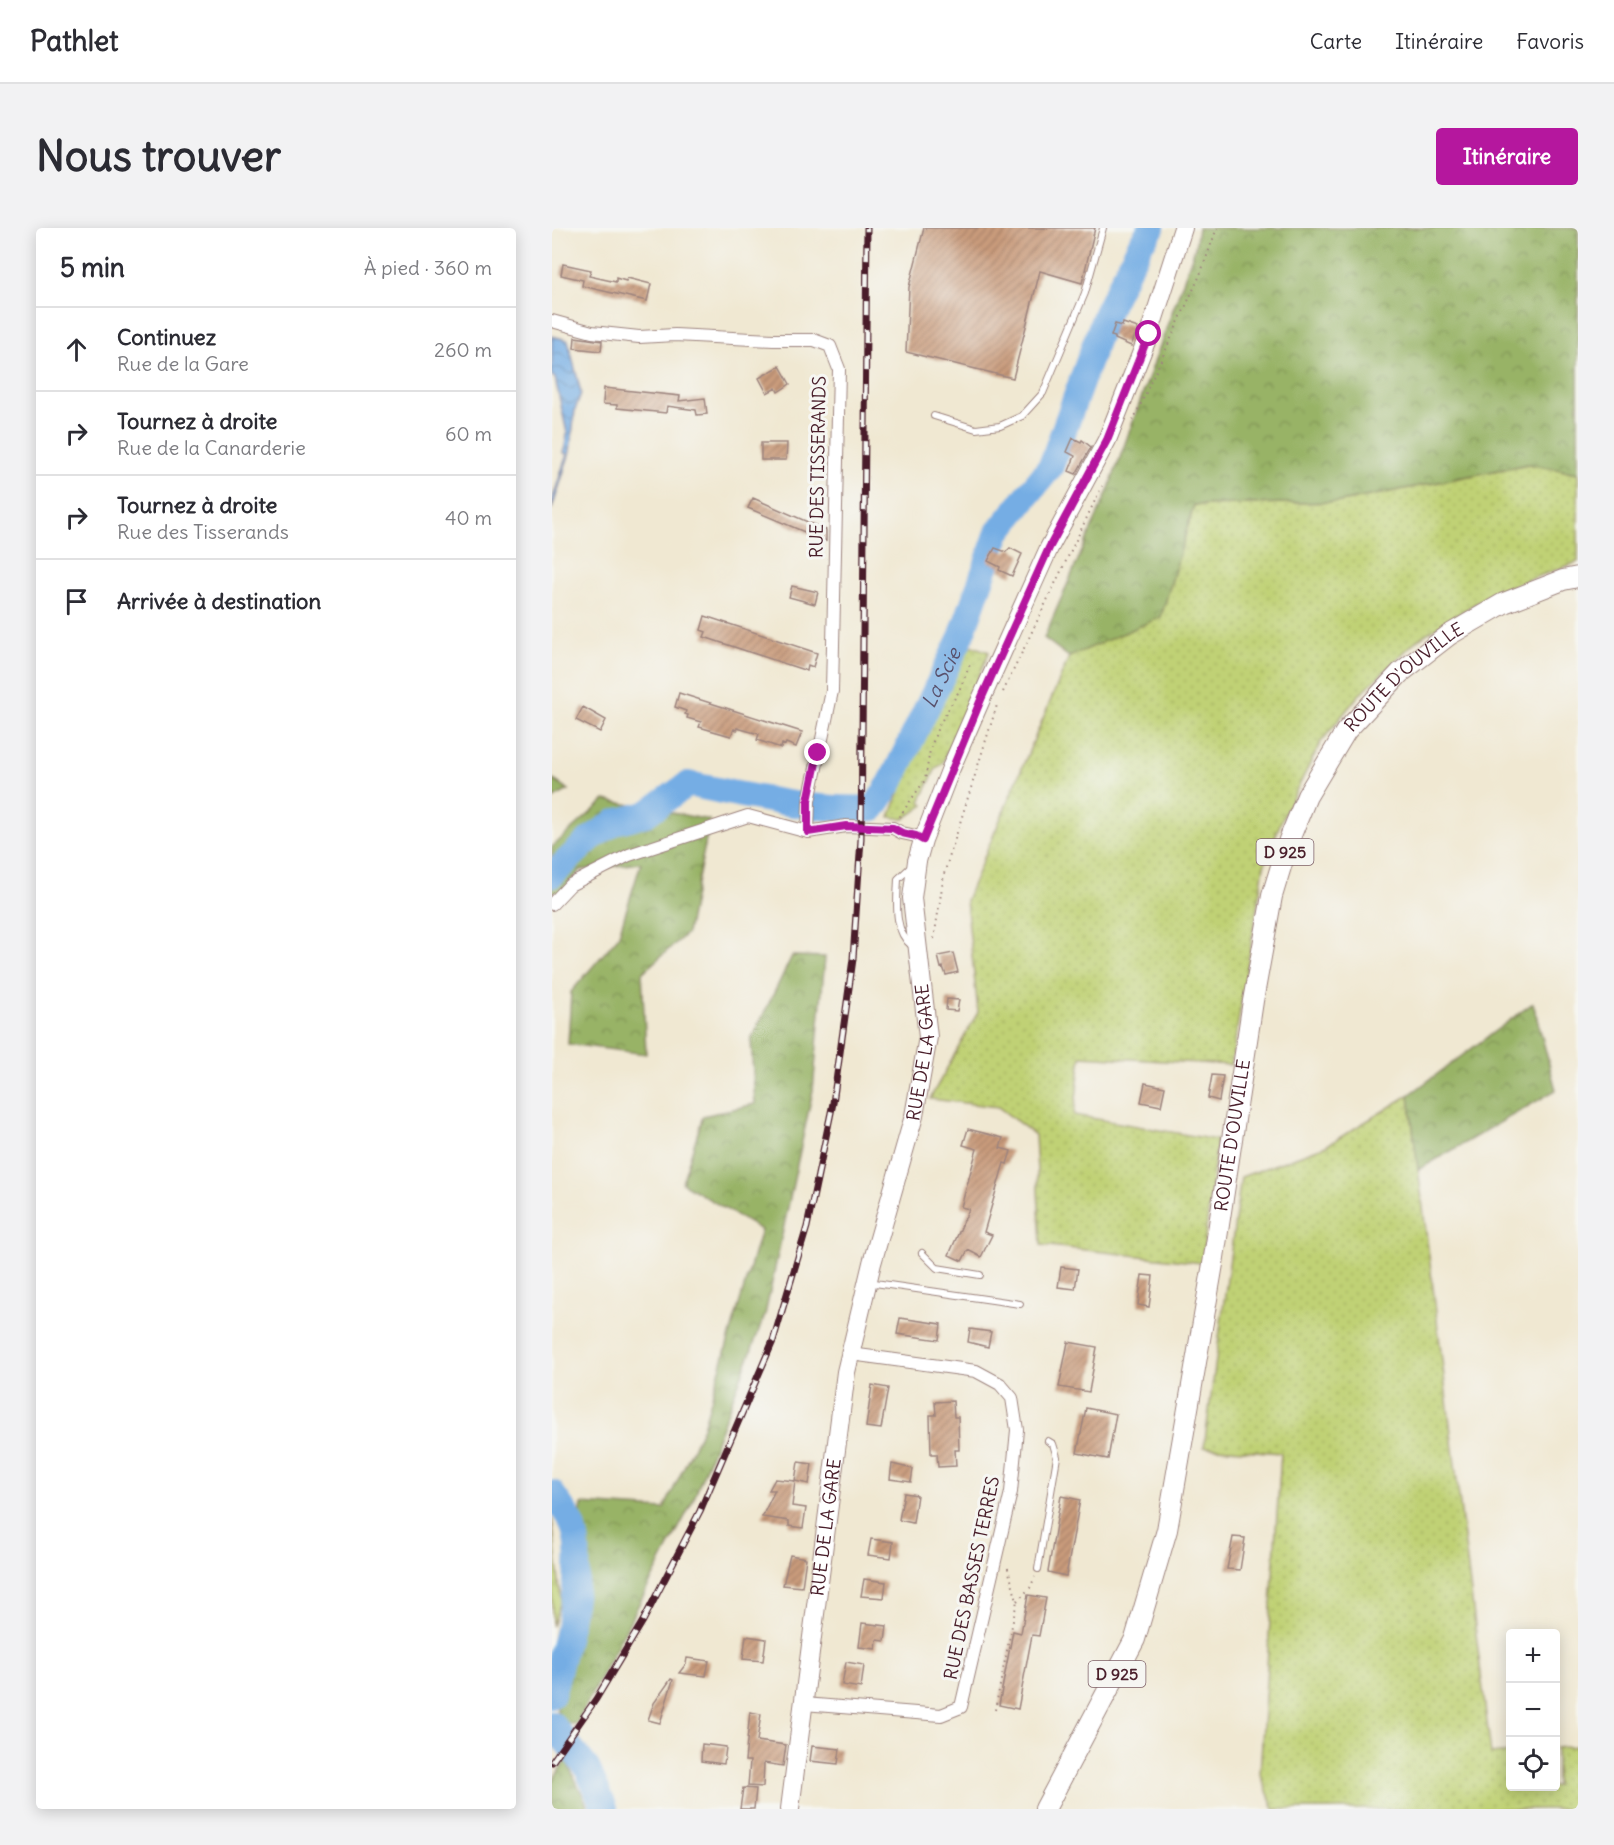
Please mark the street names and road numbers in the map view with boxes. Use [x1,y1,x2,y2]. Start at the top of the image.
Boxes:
street label: RUE DES TISSERANDS [804,376,831,558]
street label: ROUTE D'OUVILLE [1339,617,1468,737]
road number: D 925 [1256,839,1314,865]
street label: RUE DE LA GARE [901,983,939,1123]
street label: ROUTE D'OUVILLE [1209,1058,1255,1213]
street label: RUE DE LA GARE [805,1457,846,1597]
street label: RUE DES BASSES TERRES [939,1474,1004,1682]
road number: D 925 [1088,1661,1146,1687]

